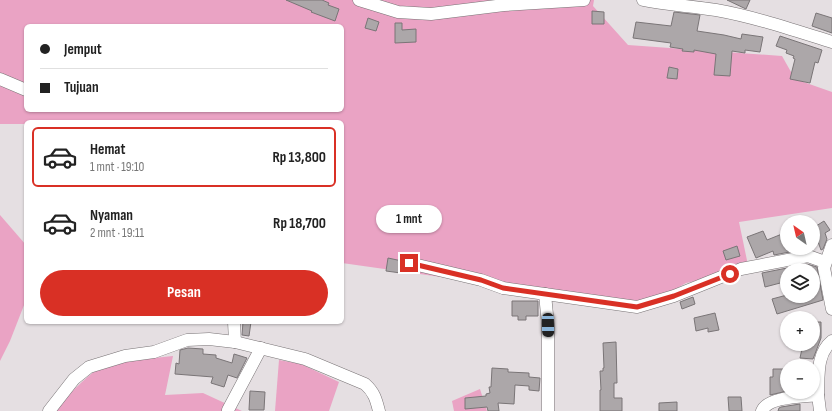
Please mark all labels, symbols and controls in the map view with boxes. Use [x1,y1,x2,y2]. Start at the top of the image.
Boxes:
text: Jemput [64,40,102,59]
text: Tujuan [64,78,99,97]
icon: car [42,139,78,175]
text: Hemat [90,140,125,159]
text: Rp 13,800 [272,148,326,167]
text: 1 mnt · 19:10 [90,159,144,175]
icon: car [42,205,78,241]
callout: 1 mnt [376,205,442,233]
text: Nyaman [90,206,133,225]
text: 1 mnt [396,211,422,227]
text: Rp 18,700 [273,214,326,233]
north arrow [780,215,820,255]
map controls [780,215,820,399]
text: 2 mnt · 19:11 [90,225,144,241]
route end [400,254,418,272]
button: layers [780,263,820,303]
route start [721,265,739,283]
button: Pesan [40,270,328,316]
button: + [780,311,820,351]
car [542,313,554,337]
button: − [780,359,820,399]

